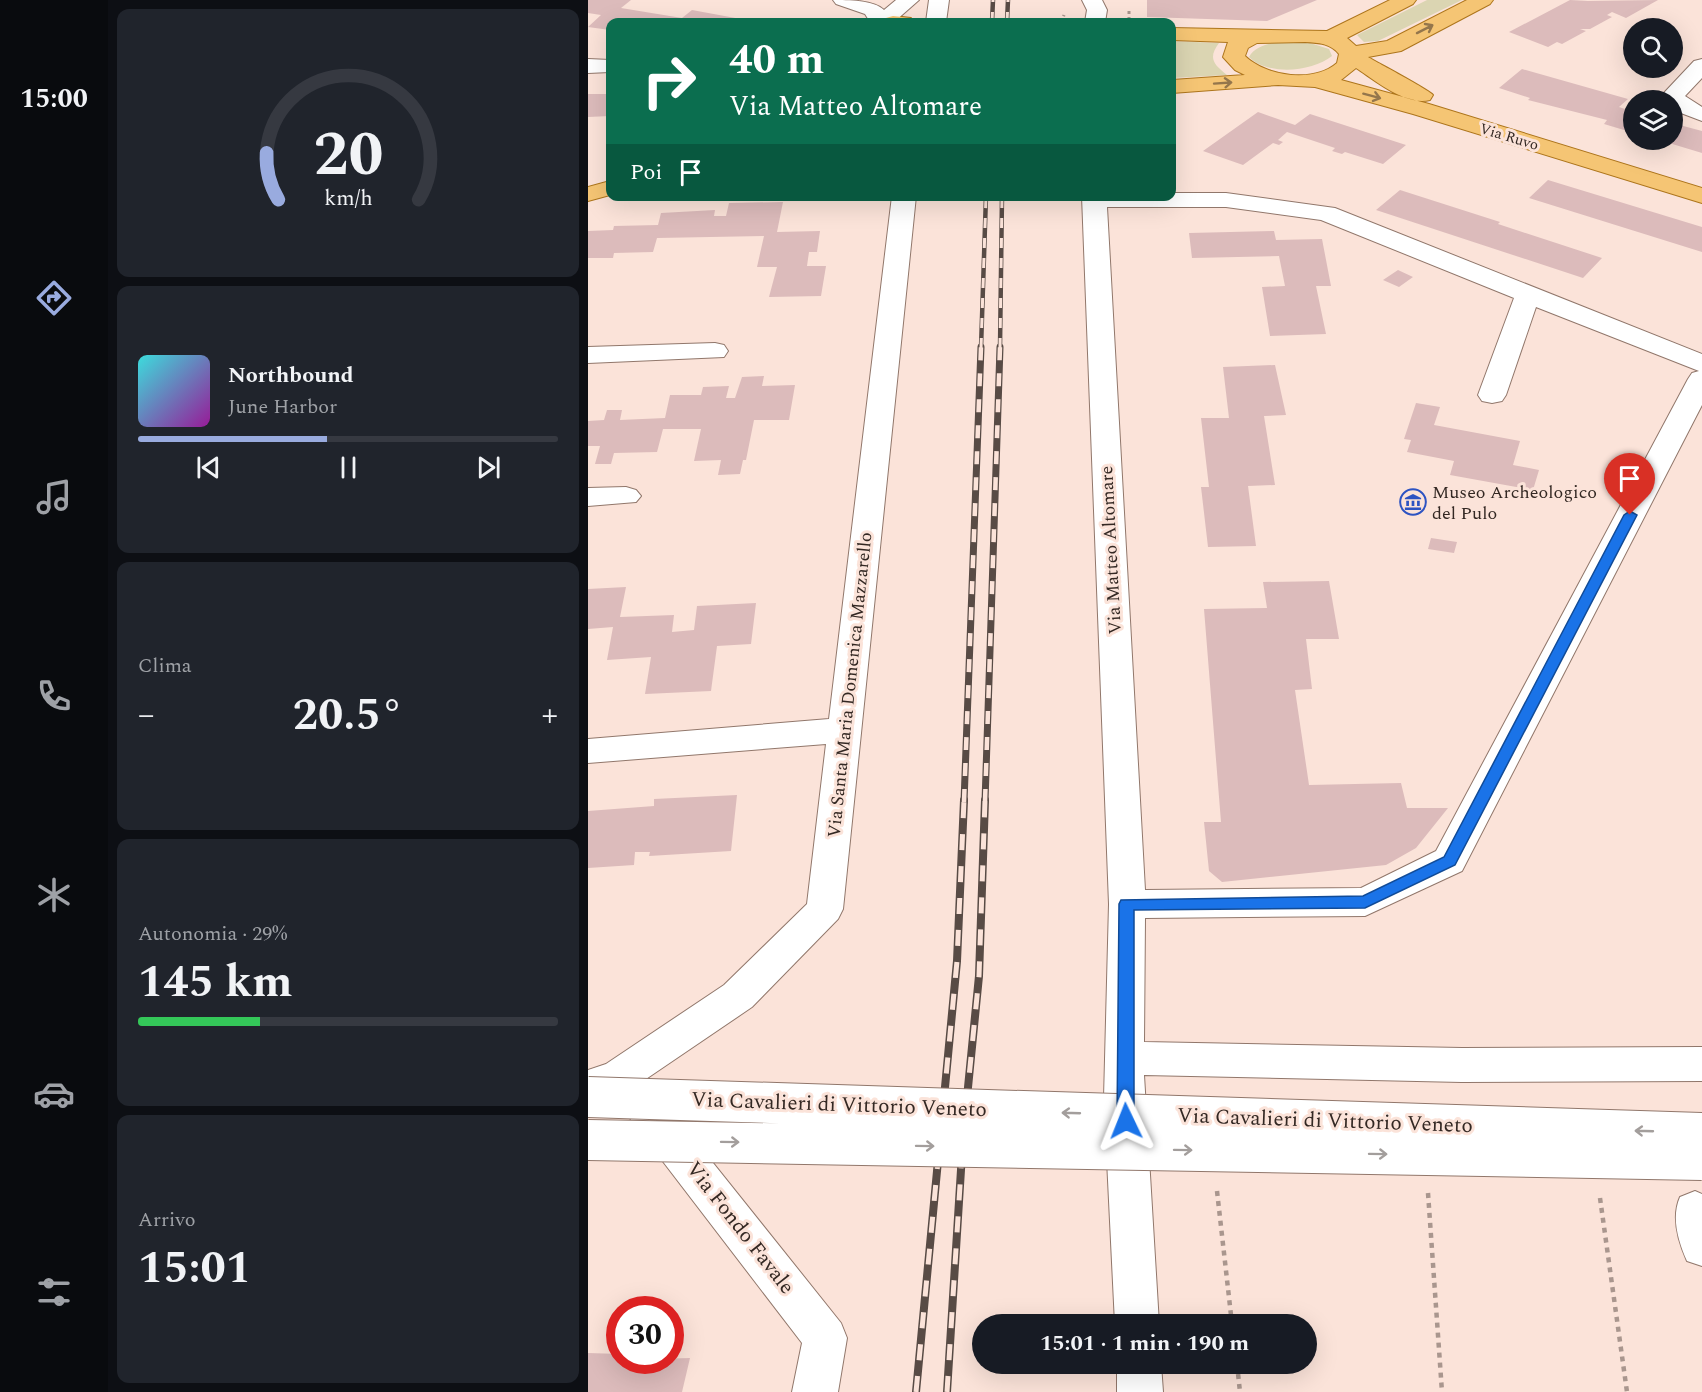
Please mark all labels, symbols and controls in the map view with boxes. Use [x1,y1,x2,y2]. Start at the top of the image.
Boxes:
map controls [1623,18,1683,150]
button: search [1623,18,1683,78]
one-way arrow [1415,23,1433,35]
text: 40 m [729,29,824,92]
icon: right [630,42,708,120]
text: 15:00 [20,78,88,120]
one-way arrow [1213,78,1233,89]
text: Via Matteo Altomare [729,86,982,128]
button: layers [1623,90,1683,150]
one-way arrow [1362,91,1381,102]
text: 20 [313,108,383,203]
street label: Via Ruvo [1477,117,1541,157]
text: Poi [630,156,662,189]
icon: arrive [674,156,707,189]
text: km/h [324,182,372,215]
icon: directions [33,277,75,319]
text: Northbound [228,359,354,392]
text: June Harbor [228,392,337,422]
icon: previous [192,451,225,484]
icon: pause [332,451,365,484]
icon: next [472,451,505,484]
pin [1604,453,1655,515]
icon: arrive [1613,462,1646,495]
street label: Via Matteo Altomare [1093,465,1129,635]
icon: music [33,476,75,518]
place label: Museo Archeologico del Pulo [1432,479,1597,527]
museum icon: Museo Archeologico del Pulo [1398,487,1428,517]
street label: Via Santa Maria Domenica Mazzarello [821,531,879,839]
text: Clima [138,651,192,681]
icon: phone [33,675,75,717]
text: 20.5° [293,681,403,750]
text: − [138,690,155,740]
text: + [541,690,558,740]
icon: climate [33,874,75,916]
text: Autonomia · 29% [138,919,287,949]
text: 145 km [138,948,293,1017]
icon: car [33,1073,75,1115]
street label: Via Cavalieri di Vittorio Veneto [691,1084,987,1126]
position arrow [1094,1089,1158,1153]
street label: Via Cavalieri di Vittorio Veneto [1177,1100,1473,1142]
one-way arrow [1061,1107,1081,1119]
one-way arrow [1634,1126,1654,1137]
one-way arrow [720,1136,740,1148]
one-way arrow [915,1140,935,1152]
one-way arrow [1173,1145,1193,1156]
one-way arrow [1368,1148,1388,1160]
street label: Via Fondo Favale [678,1155,802,1301]
text: Arrivo [138,1205,196,1235]
text: 15:01 [138,1234,251,1303]
icon: filters [33,1271,75,1313]
speed limit sign: 30 [606,1296,684,1374]
text: 15:01 · 1 min · 190 m [1040,1327,1249,1360]

